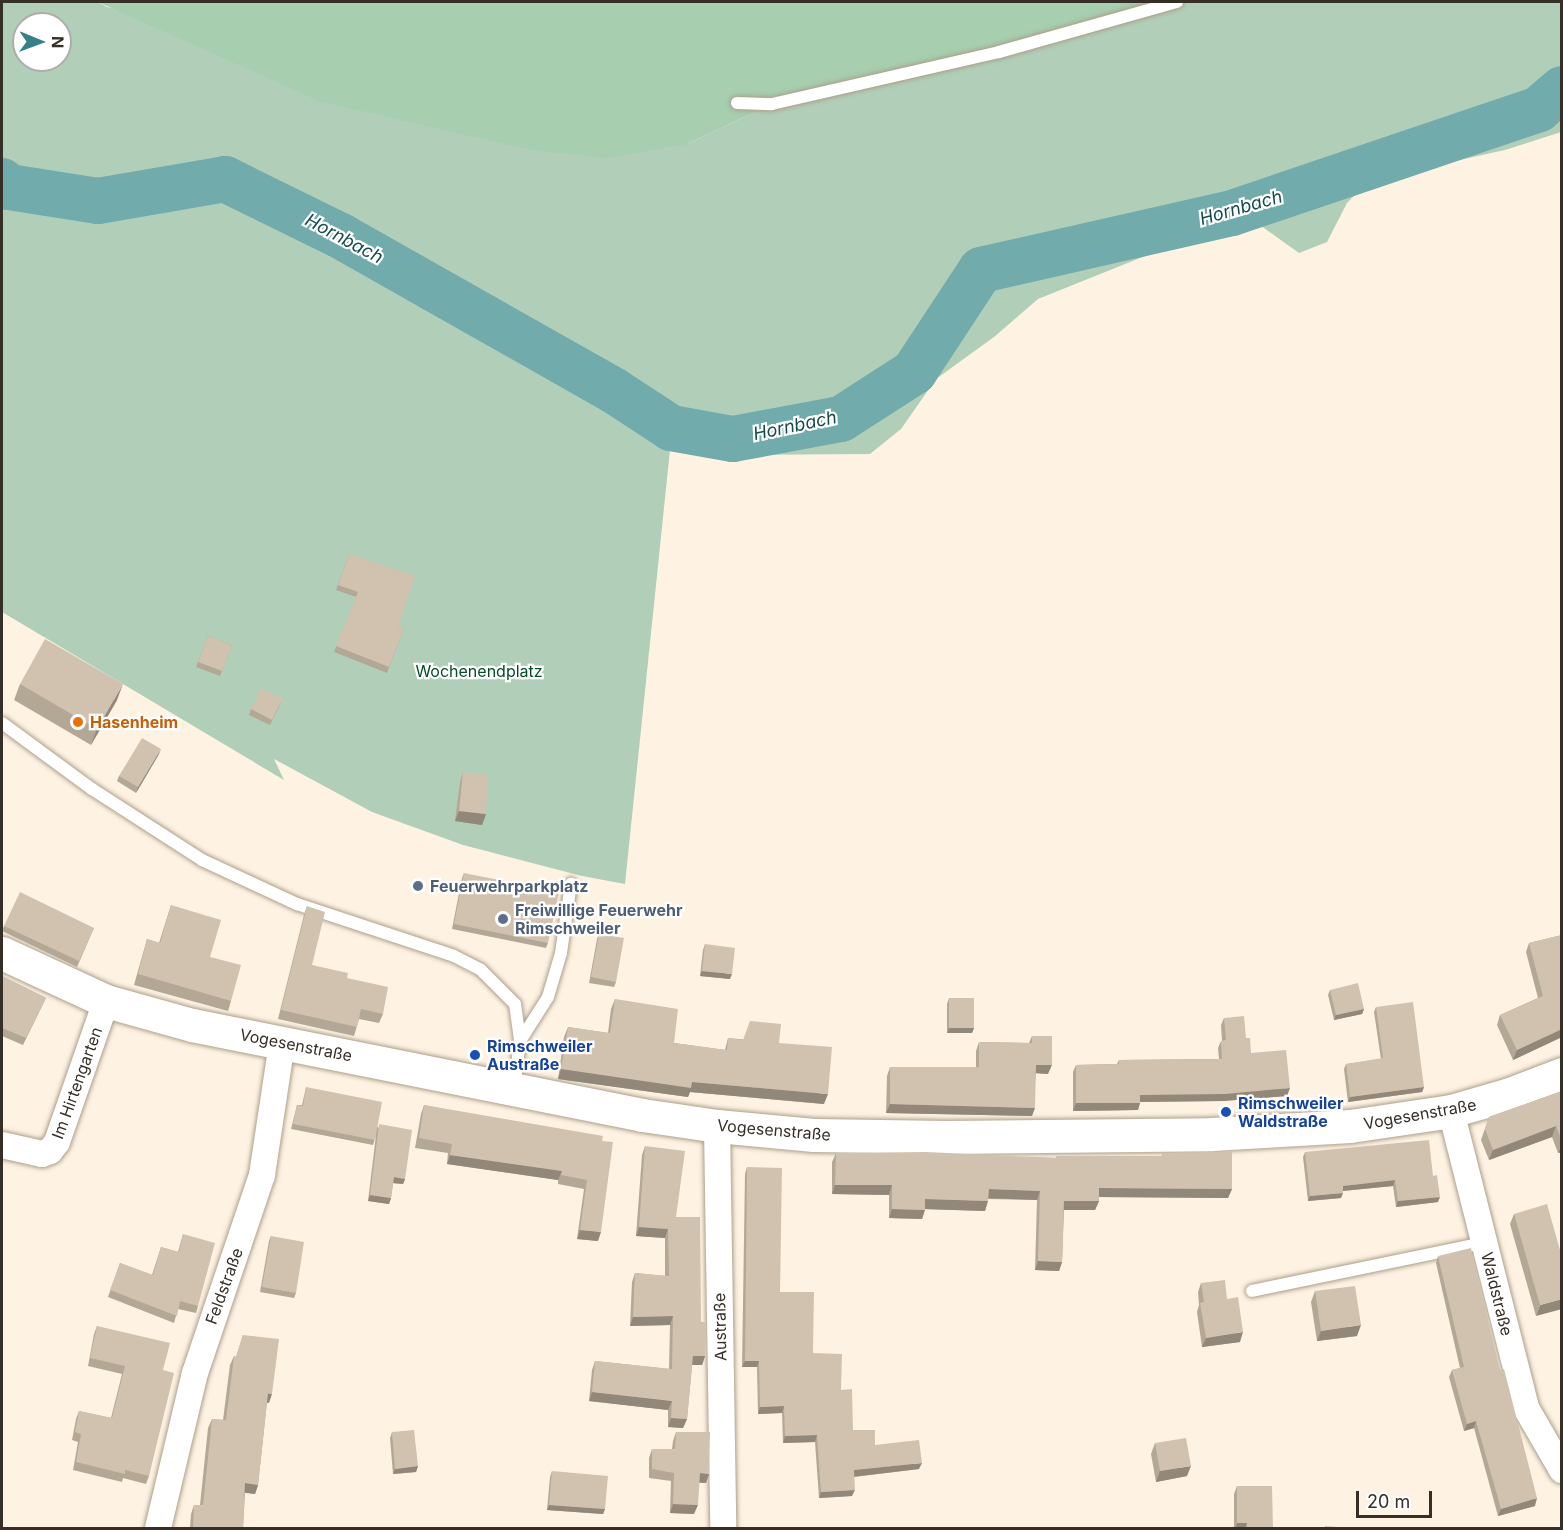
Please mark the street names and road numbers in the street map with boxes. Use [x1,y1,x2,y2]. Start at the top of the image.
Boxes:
street label: Im Hirtengarten [48,1024,106,1142]
street label: Vogesenstraße [238,1025,354,1065]
street label: Vogesenstraße [1362,1095,1478,1133]
street label: Vogesenstraße [716,1115,832,1145]
street label: Feldstraße [201,1245,247,1327]
street label: Waldstraße [1477,1250,1517,1338]
street label: Austraße [710,1293,730,1361]

